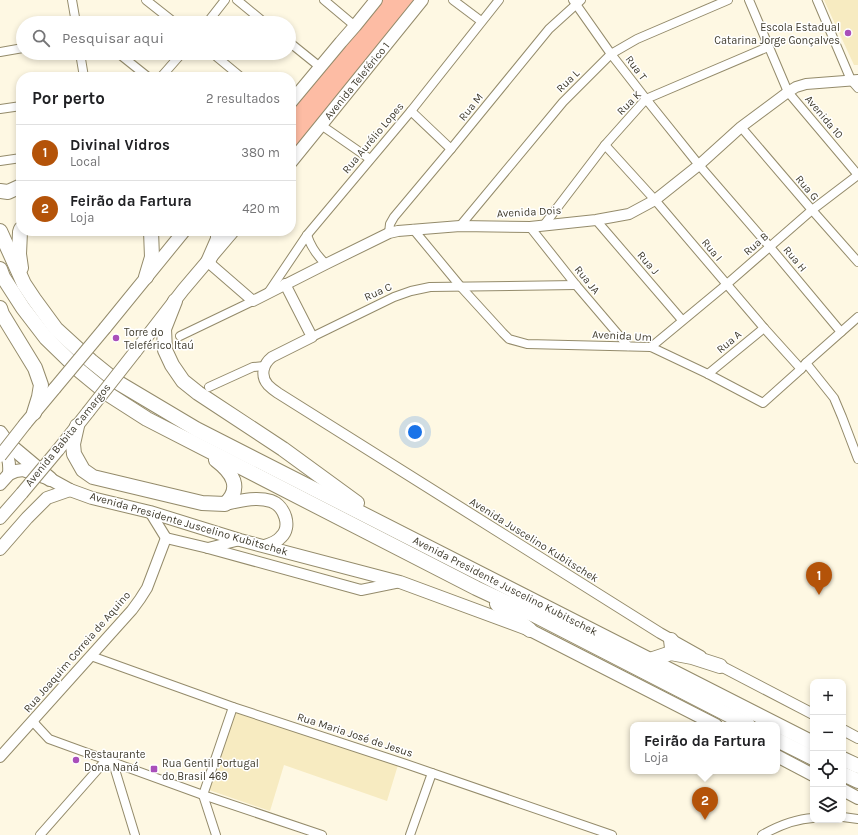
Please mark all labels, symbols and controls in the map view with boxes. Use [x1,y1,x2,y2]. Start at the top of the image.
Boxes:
search box [16,16,296,60]
place label: Escola Estadual Catarina Jorge Gonçalves [714,21,840,47]
icon: search [30,27,52,49]
marker: Escola Estadual Catarina Jorge Gonçalves [843,28,853,38]
text: Pesquisar aqui [62,29,164,47]
street label: Avenida Teleférico 1 [322,40,392,122]
street label: Rua T [623,53,650,83]
street label: Rua L [554,66,583,95]
text: Por perto [32,88,105,108]
street label: Rua K [614,88,644,118]
text: 2 resultados [206,91,280,106]
street label: Rua M [456,91,486,123]
street label: Avenida 10 [802,93,846,141]
street label: Rua Aurélio Lopes [340,100,407,176]
text: Divinal Vidros [70,136,170,154]
text: 1 [43,145,47,160]
text: 380 m [241,145,280,160]
text: Local [70,154,101,169]
street label: Rua G [793,173,821,203]
text: Feirão da Fartura [70,192,192,210]
text: 2 [41,201,49,216]
text: 420 m [242,201,280,216]
street label: Avenida Dois [496,204,562,220]
text: Loja [70,210,94,225]
street label: Rua B [741,230,771,258]
street label: Rua I [699,236,725,264]
street label: Rua H [781,244,809,274]
street label: Rua J [634,249,662,277]
street label: Rua JA [572,263,603,297]
street label: Rua C [362,280,394,304]
place label: Torre do Teleférico Itaú [124,326,194,352]
street label: Rua A [714,327,745,356]
street label: Avenida Um [592,328,652,344]
marker: Torre do Teleférico Itaú [111,333,121,343]
street label: Avenida Babita Camargos [22,381,114,489]
your location [405,422,425,442]
street label: Avenida Presidente Juscelino Kubitschek [88,489,290,559]
street label: Avenida Juscelino Kubitschek [467,495,601,585]
street label: Avenida Presidente Juscelino Kubitschek [411,534,599,638]
pin: 1 [806,562,832,595]
street label: Rua Joaquim Correia de Aquino [21,589,133,715]
map controls [810,679,846,823]
button: + [810,679,846,715]
street label: Rua Maria José de Jesus [295,710,415,760]
button: − [810,715,846,751]
popup [630,722,780,774]
text: Feirão da Fartura [644,732,766,750]
place label: Restaurante Dona Naná [84,748,146,774]
text: Loja [644,750,669,765]
button: locate [810,751,846,787]
marker: Restaurante Dona Naná [71,755,81,765]
place label: Rua Gentil Portugal do Brasil 469 [162,757,259,783]
marker: Rua Gentil Portugal do Brasil 469 [149,764,159,774]
pin: 2 [692,787,718,820]
button: layers [810,787,846,823]

